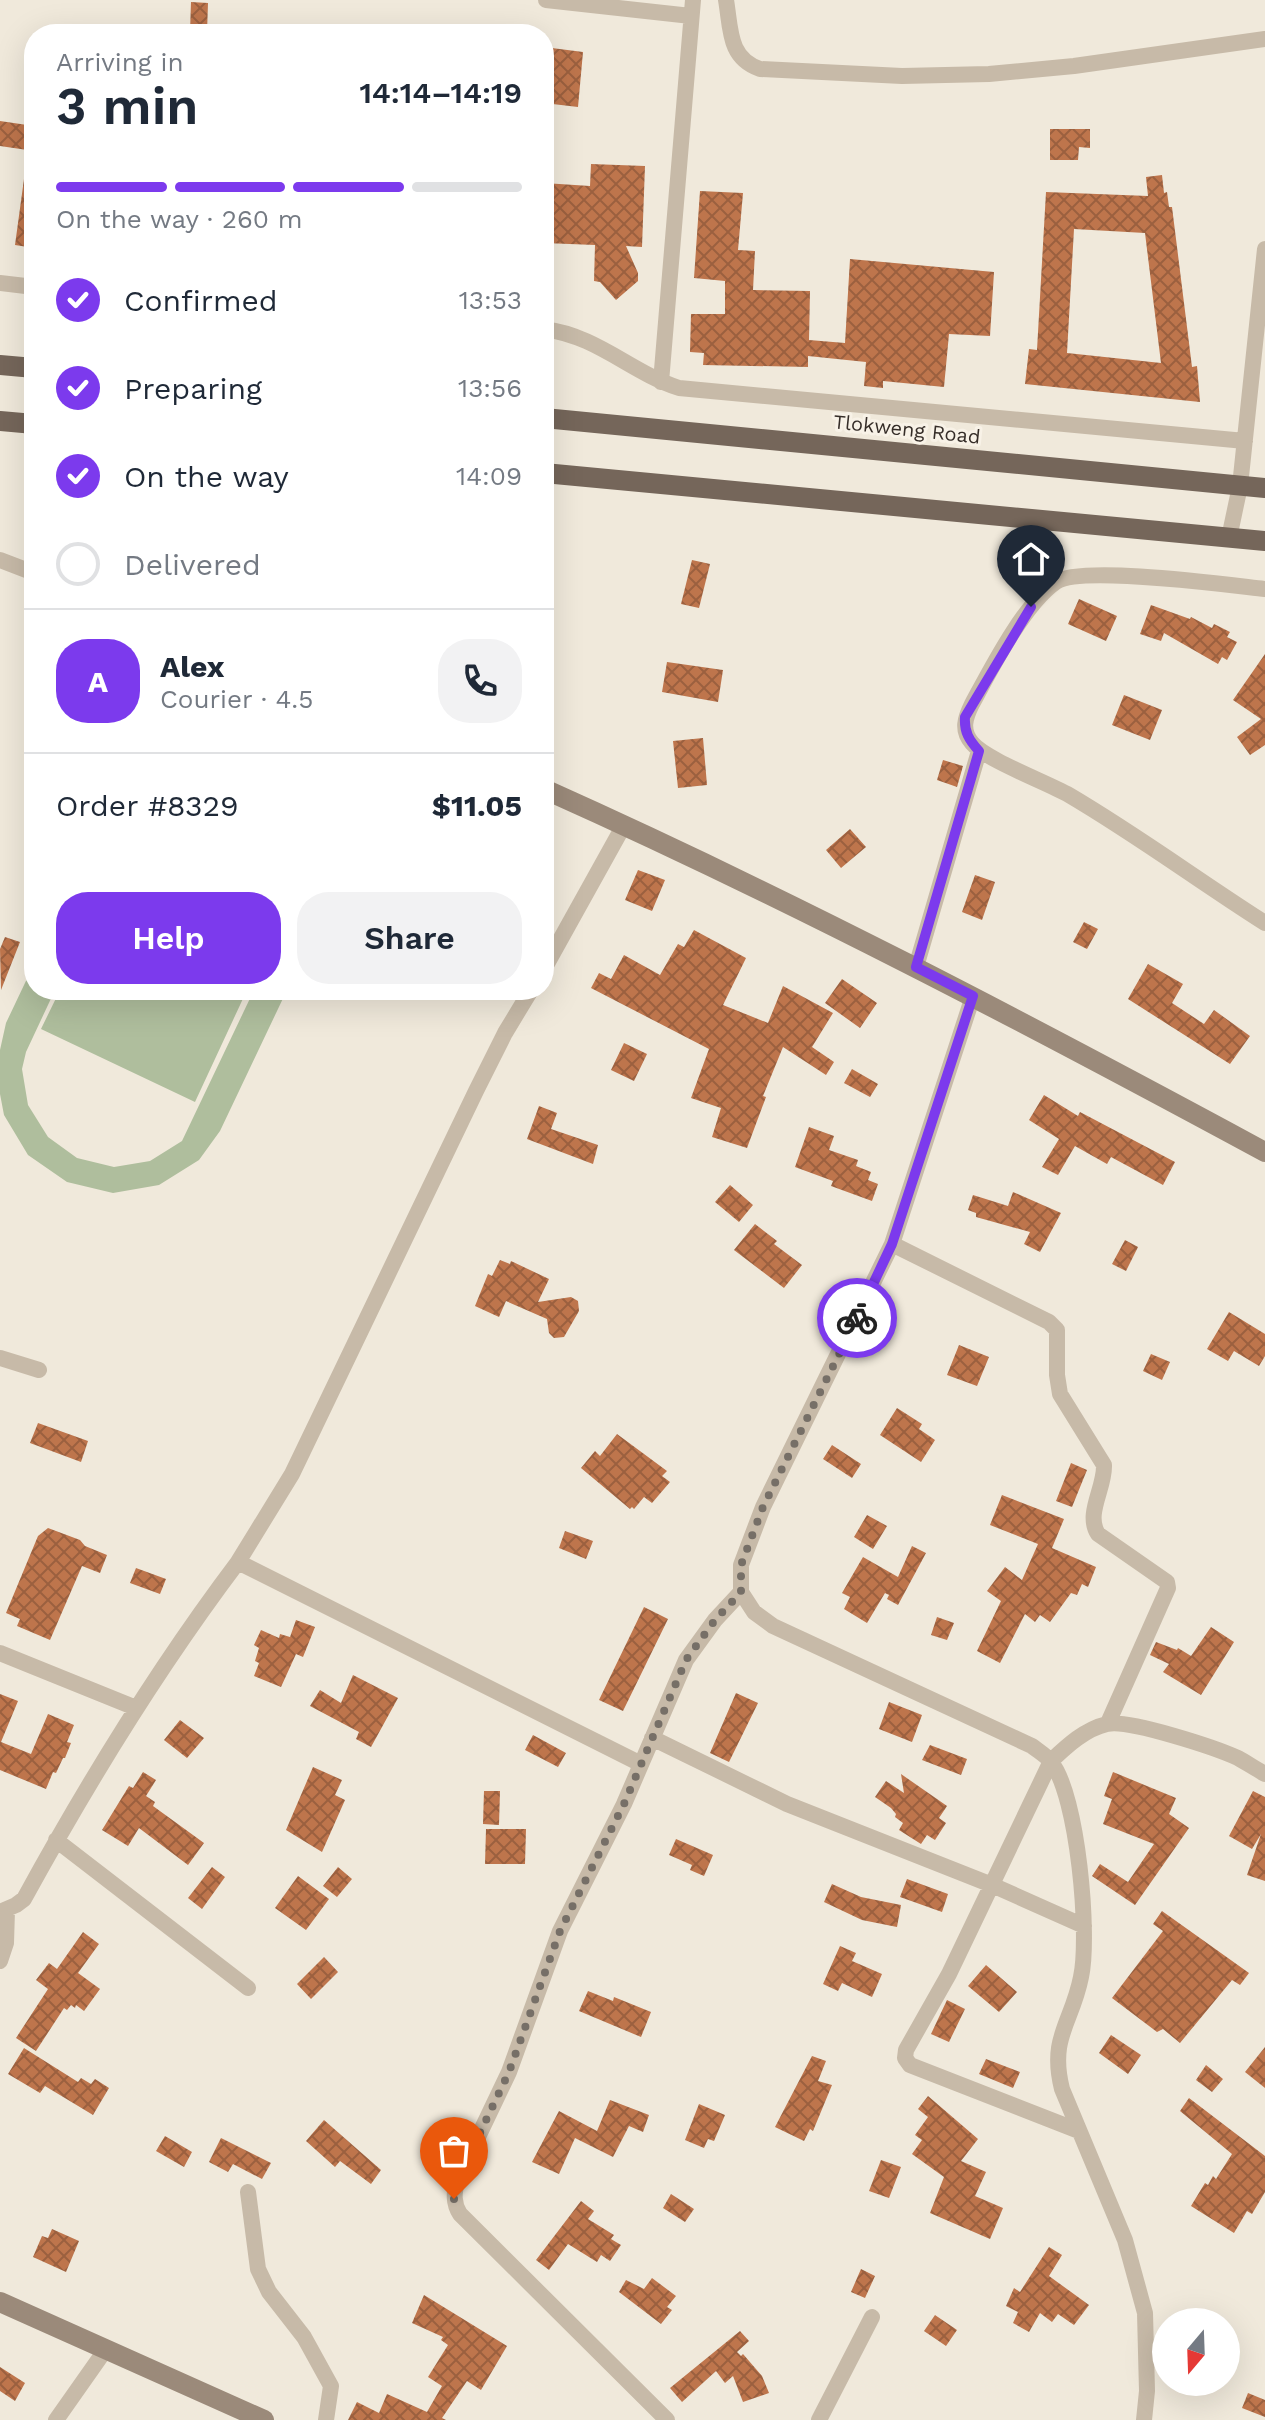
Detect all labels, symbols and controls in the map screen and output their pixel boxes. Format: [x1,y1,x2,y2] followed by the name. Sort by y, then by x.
[56,47,184,77] text: Arriving in
[359,75,522,110] text: 14:14–14:19
[56,76,199,137] text: 3 min
[56,204,303,234] text: On the way · 260 m
[56,278,100,322] icon: check
[124,283,278,318] text: Confirmed
[459,285,522,315] text: 13:53
[56,366,100,410] icon: check
[124,371,262,406] text: Preparing
[458,373,522,403] text: 13:56
[832,409,982,449] street label: Tlokweng Road
[56,454,100,498] icon: check
[124,459,289,494] text: On the way
[456,461,522,491] text: 14:09
[997,525,1065,607] pin
[1009,537,1053,581] icon: home
[124,547,261,582] text: Delivered
[438,639,522,723] button: phone
[160,649,224,684] text: Alex
[88,664,108,699] text: A
[160,684,313,714] text: Courier · 4.5
[56,788,239,823] text: Order #8329
[432,788,522,823] text: $11.05
[56,892,281,984] button: Help
[297,892,522,984] button: Share
[817,1278,897,1358] courier
[835,1296,879,1340] icon: bike
[420,2117,488,2199] pin
[432,2129,476,2173] icon: bag
[1152,2308,1240,2396] north arrow
[1152,2308,1240,2396] map controls

